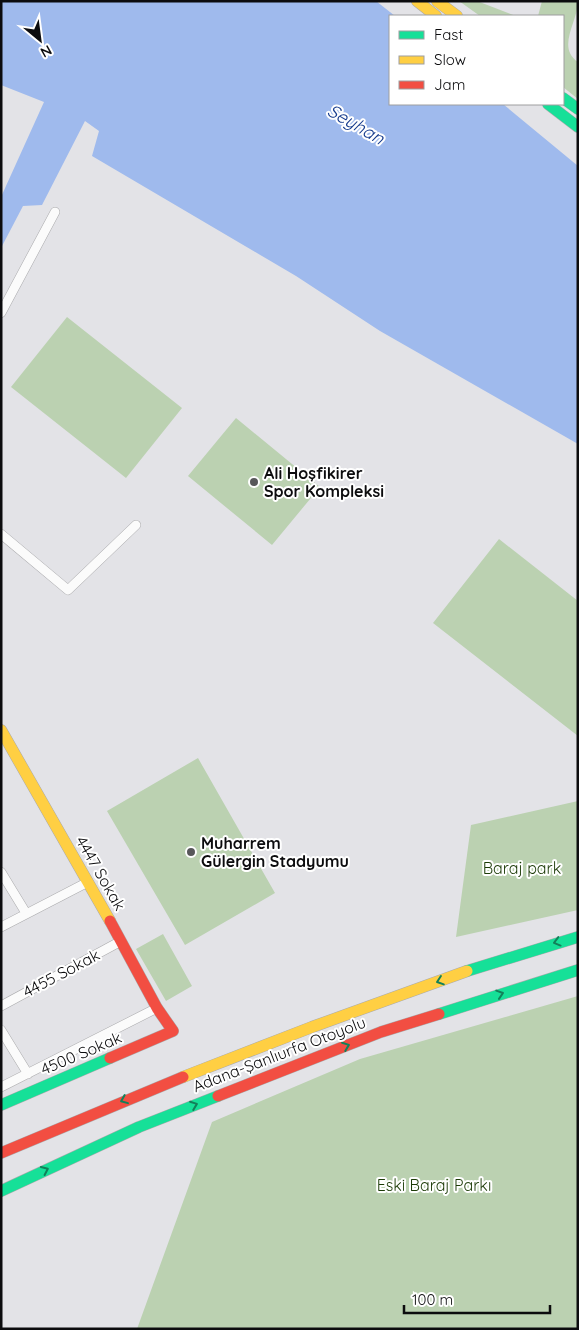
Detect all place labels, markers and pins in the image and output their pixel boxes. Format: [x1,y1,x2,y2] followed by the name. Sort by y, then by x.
[264,463,384,501] place label: Ali Hoşfikirer Spor Kompleksi
[248,476,260,488] marker: Ali Hoşfikirer Spor Kompleksi
[201,833,349,871] place label: Muharrem Gülergin Stadyumu
[185,846,197,858] marker: Muharrem Gülergin Stadyumu

